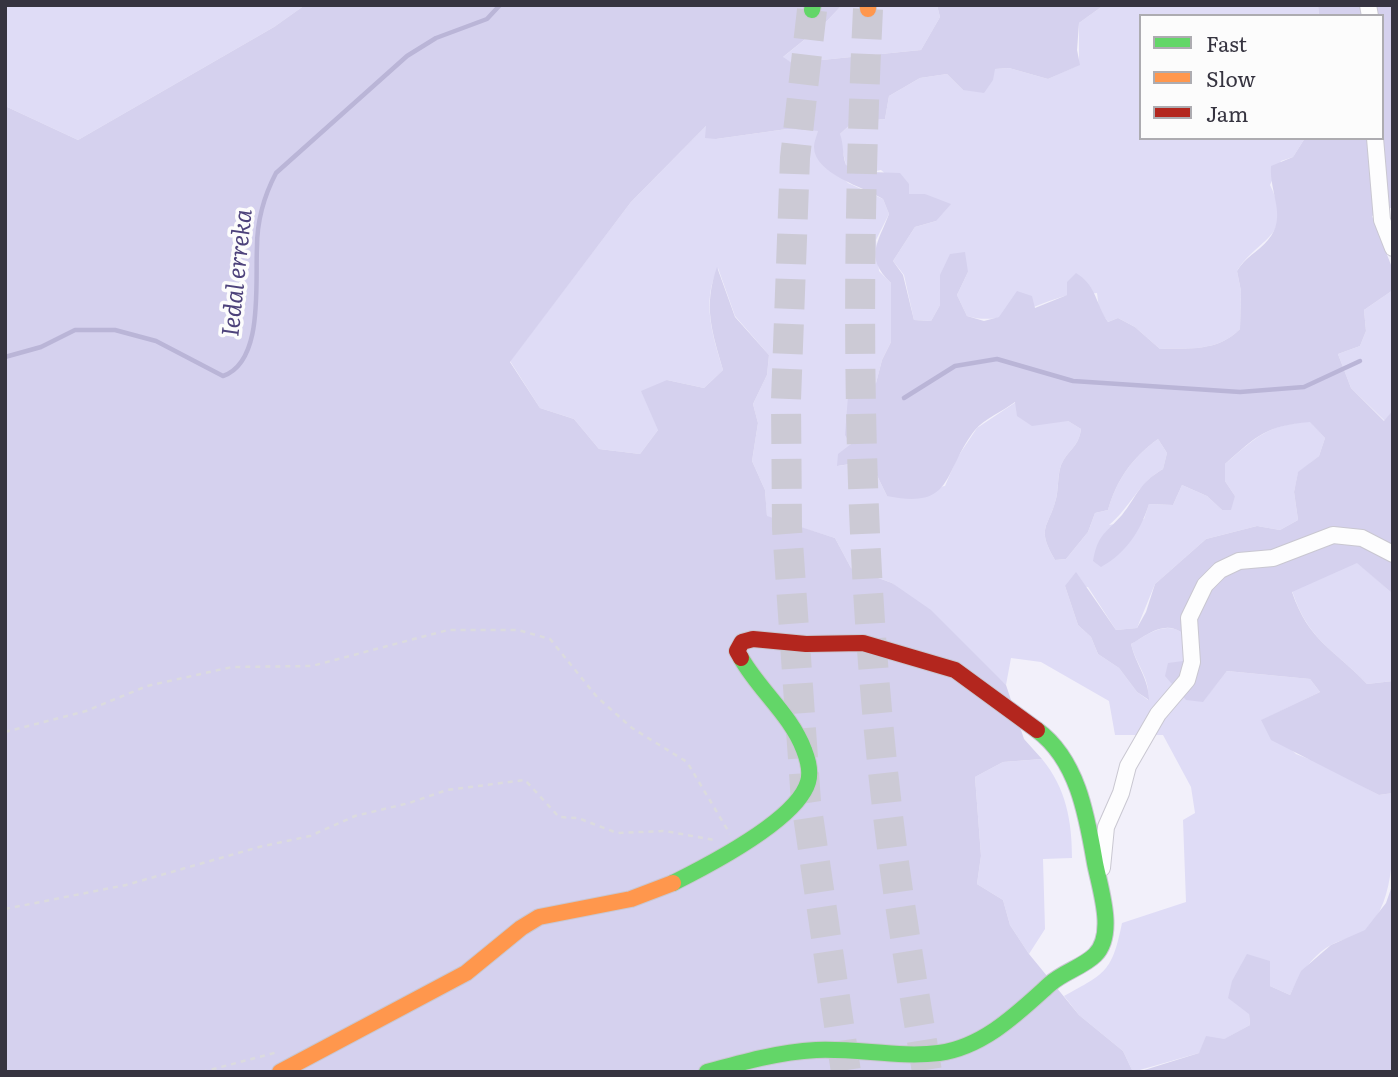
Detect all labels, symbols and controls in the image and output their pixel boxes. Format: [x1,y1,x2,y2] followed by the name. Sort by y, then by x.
[1139,14,1384,140] legend
[1206,27,1247,58] text: Fast
[1206,62,1256,93] text: Slow
[1206,97,1248,128] text: Jam
[217,208,259,338] water label: Iedal erreka

